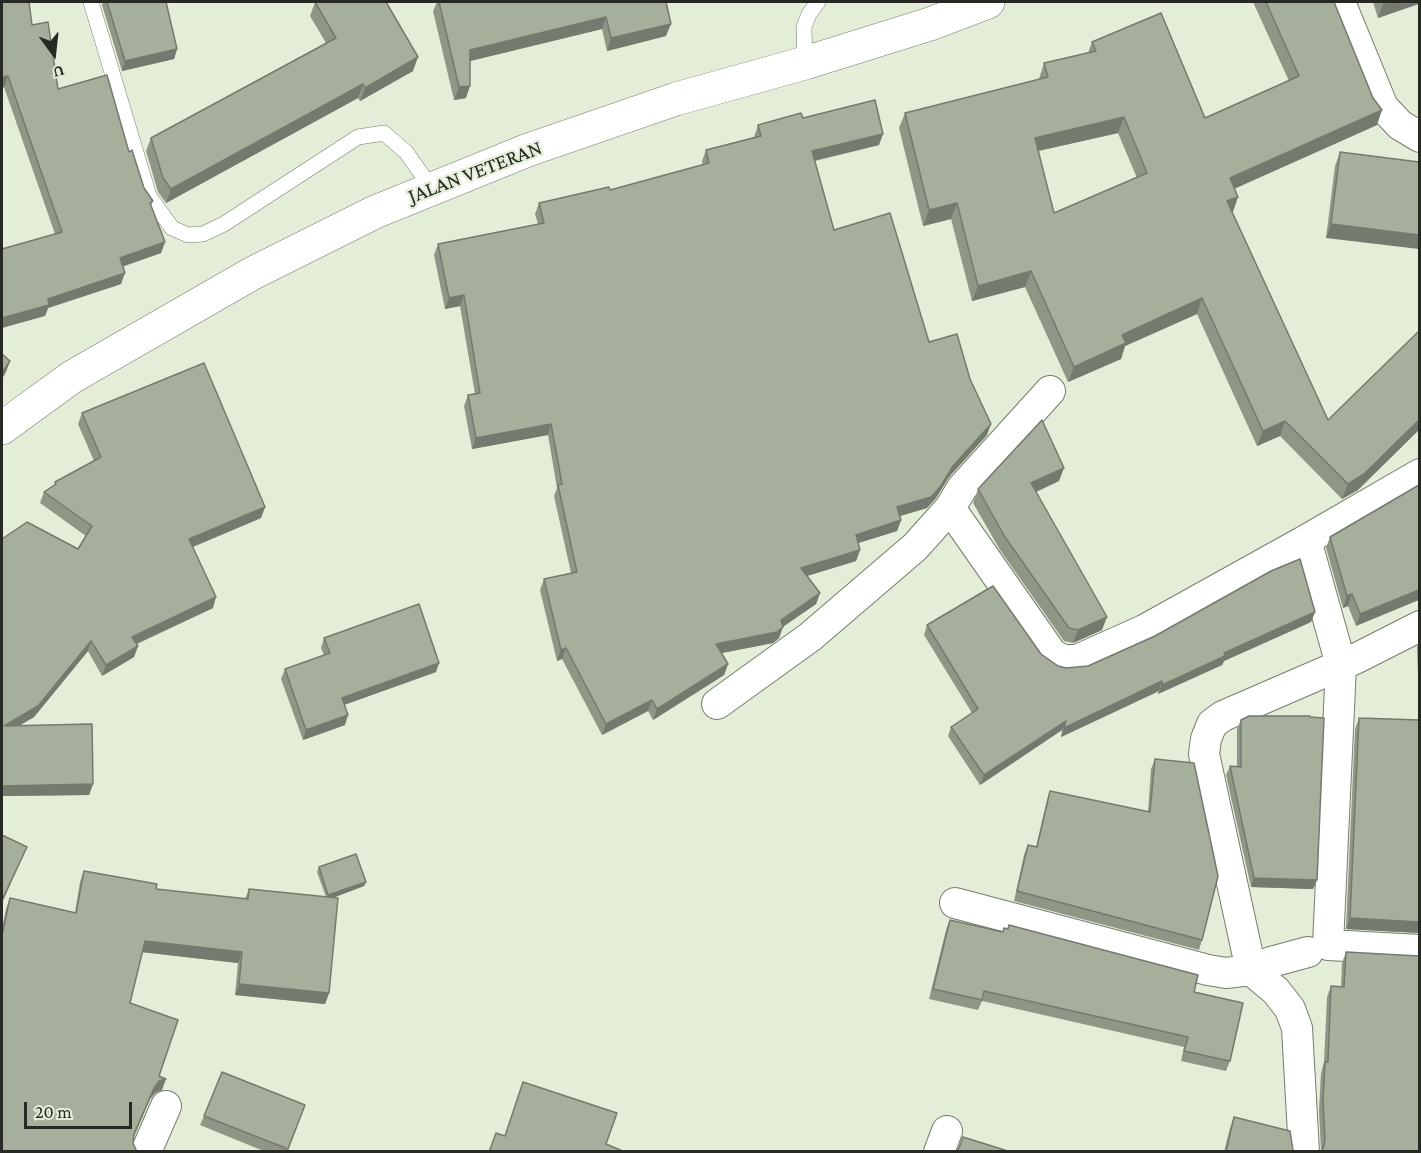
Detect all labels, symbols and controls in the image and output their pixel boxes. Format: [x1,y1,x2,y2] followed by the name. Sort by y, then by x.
[24,24,84,84] north arrow
[51,62,66,81] text: U
[404,135,546,209] street label: JALAN VETERAN
[27,1090,135,1128] scale bar
[35,1102,72,1122] text: 20 m

